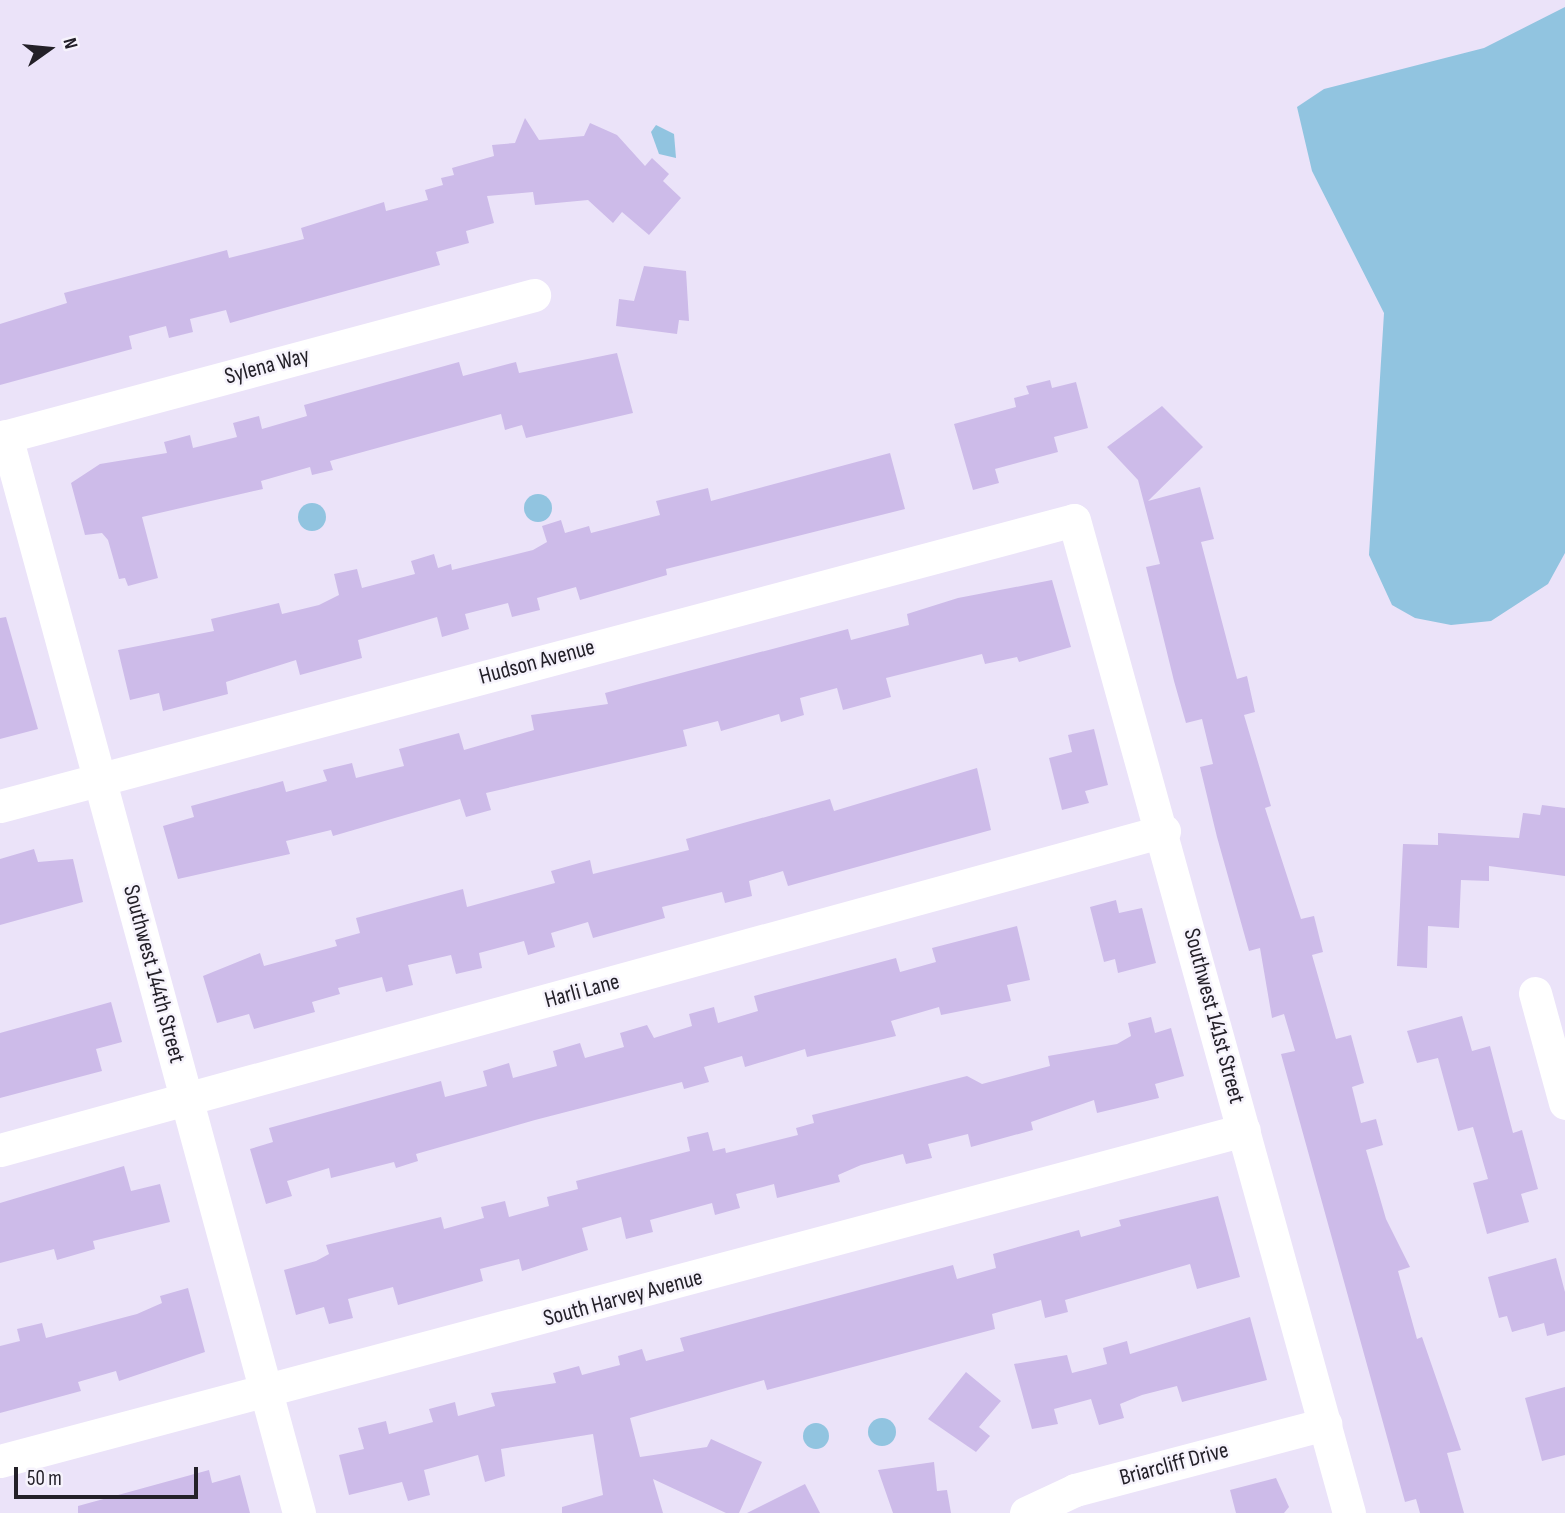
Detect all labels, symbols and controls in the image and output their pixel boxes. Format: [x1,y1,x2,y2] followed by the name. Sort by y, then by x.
[14,14,84,84] north arrow
[57,36,82,51] text: N
[222,341,312,391] street label: Sylena Way
[476,633,598,691] street label: Hudson Avenue
[117,882,191,1066] street label: Southwest 144th Street
[1177,925,1251,1107] street label: Southwest 141st Street
[542,968,622,1014] street label: Harli Lane
[541,1264,705,1332] street label: South Harvey Avenue
[1117,1436,1231,1492] street label: Briarcliff Drive
[18,1454,201,1498] scale bar
[27,1466,62,1491] text: 50 m

